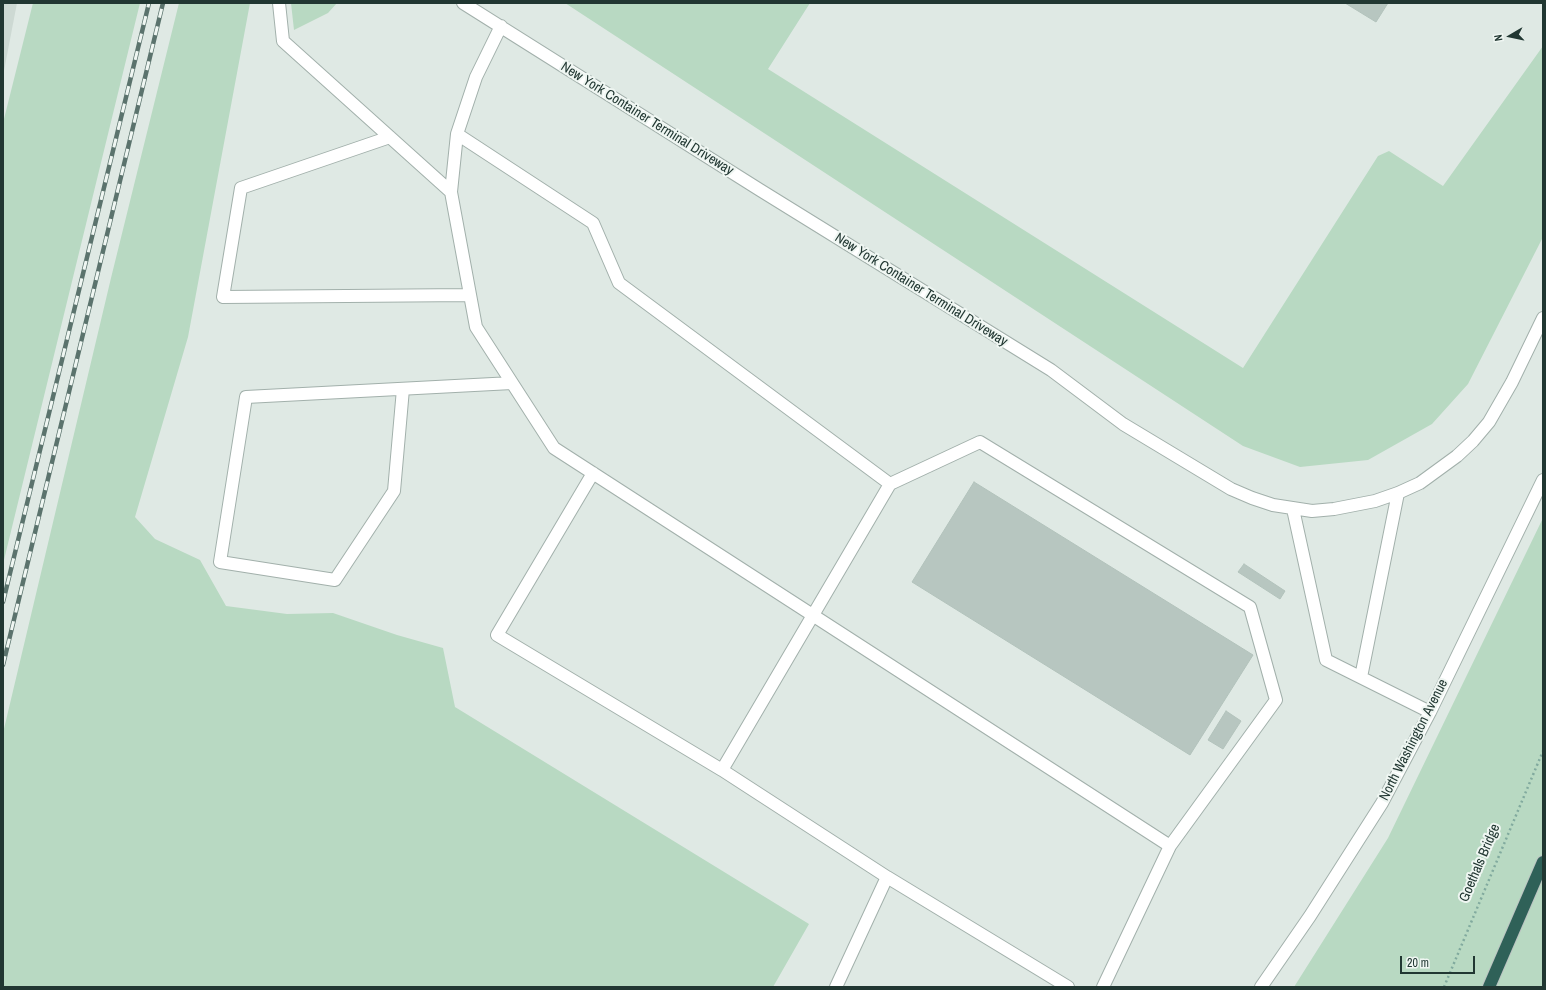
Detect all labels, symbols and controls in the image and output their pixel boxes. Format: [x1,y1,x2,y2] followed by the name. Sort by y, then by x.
[1490,16,1530,56] north arrow
[1491,34,1506,42] text: N
[557,59,737,179] street label: New York Container Terminal Driveway
[831,230,1011,350] street label: New York Container Terminal Driveway
[1376,676,1452,804] street label: North Washington Avenue
[1456,822,1504,904] street label: Goethals Bridge
[1402,948,1477,974] scale bar
[1407,955,1429,971] text: 20 m

